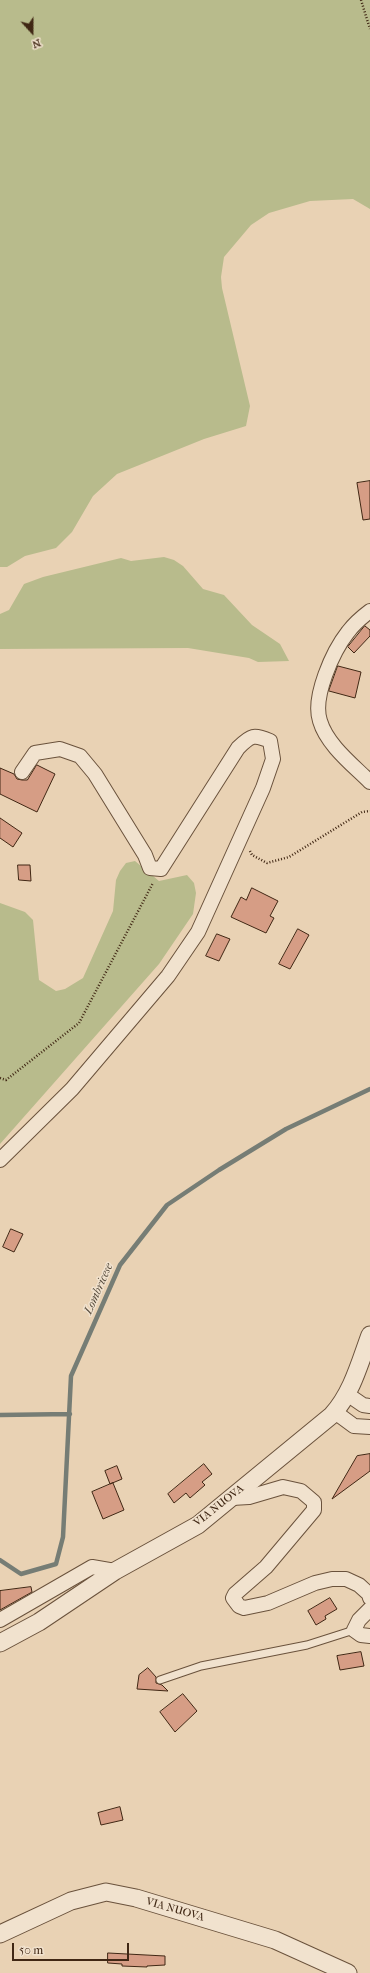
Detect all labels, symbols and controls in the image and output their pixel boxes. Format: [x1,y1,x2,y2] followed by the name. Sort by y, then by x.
[12,12,52,52] north arrow
[30,36,43,51] text: N
[81,1261,117,1317] water label: Lombricese
[191,1482,247,1530] street label: VIA NUOVA
[144,1895,206,1925] street label: VIA NUOVA
[14,1935,131,1961] scale bar
[19,1943,43,1957] text: 50 m

